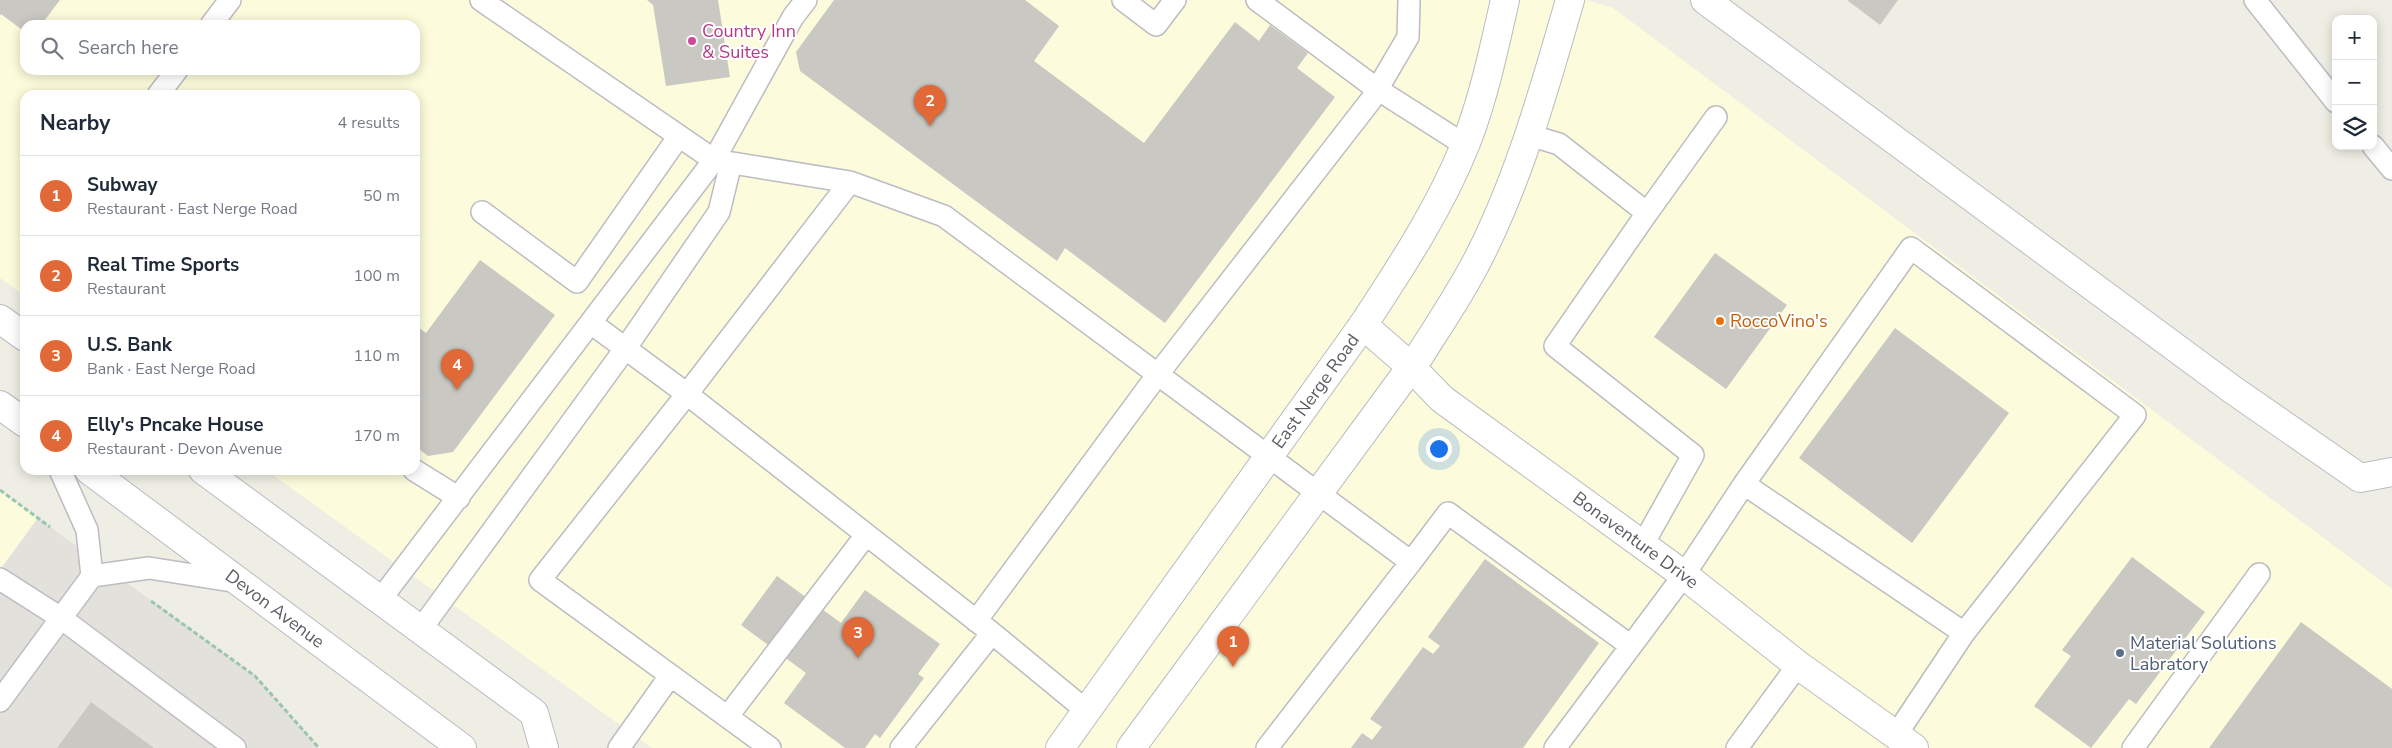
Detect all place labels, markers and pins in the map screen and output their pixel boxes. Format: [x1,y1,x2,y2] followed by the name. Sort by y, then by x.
[702,19,796,64] place label: Country Inn & Suites
[686,35,698,47] marker: Country Inn & Suites
[914,85,946,126] pin: 2
[1730,309,1828,333] place label: RoccoVino's
[1714,315,1726,327] marker: RoccoVino's
[441,349,473,390] pin: 4
[842,617,874,658] pin: 3
[1217,626,1249,667] pin: 1
[2130,631,2277,676] place label: Material Solutions Labratory
[2114,647,2126,659] marker: Material Solutions Labratory

